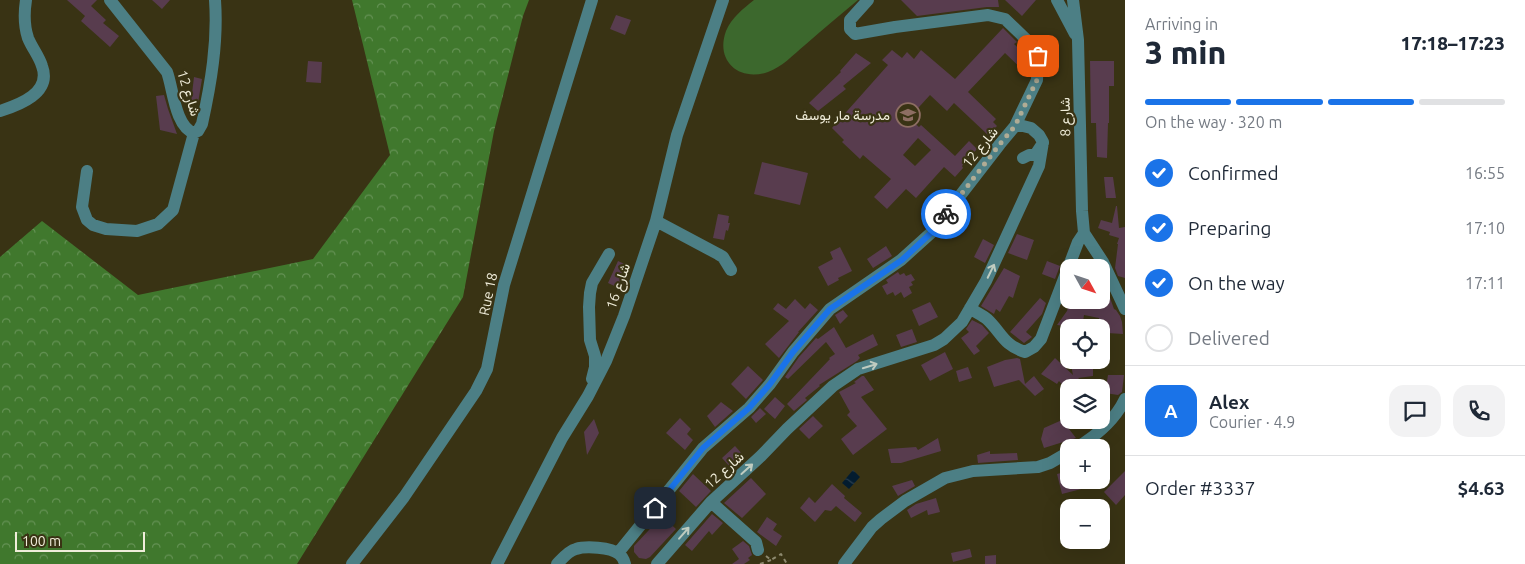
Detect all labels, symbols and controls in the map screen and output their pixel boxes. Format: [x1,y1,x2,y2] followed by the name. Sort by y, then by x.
[1145,15,1218,33] text: Arriving in
[1400,32,1505,54] text: 17:18–17:23
[1145,34,1226,70] text: 3 min
[1017,35,1059,77] pin
[1024,42,1052,70] icon: bag
[171,68,204,119] street label: شارع 12
[1057,97,1076,137] street label: شارع 8
[895,102,921,128] school or university icon: مدرسة مار يوسف
[795,107,890,124] place label: مدرسة مار يوسف
[1145,113,1282,131] text: On the way · 320 m
[959,124,1003,172] street label: شارع 12
[1145,159,1173,187] icon: check
[1188,162,1279,184] text: Confirmed
[1465,164,1505,182] text: 16:55
[921,189,971,239] courier
[932,200,960,228] icon: bike
[1145,214,1173,242] icon: check
[1188,217,1272,239] text: Preparing
[1465,219,1505,237] text: 17:10
[1060,259,1110,309] north arrow
[1060,259,1110,549] map controls
[603,261,636,312] street label: شارع 16
[987,264,996,279] one-way arrow
[1145,269,1173,297] icon: check
[476,271,500,317] street label: Rue 18
[1188,272,1285,294] text: On the way
[1465,274,1505,292] text: 17:11
[1060,319,1110,369] button: locate
[1188,327,1270,349] text: Delivered
[862,360,878,370] one-way arrow
[1060,379,1110,429] button: layers
[1389,385,1441,437] button: chat
[1453,385,1505,437] button: phone
[1209,391,1249,413] text: Alex
[1164,400,1178,422] text: A
[1209,413,1295,431] text: Courier · 4.9
[1060,439,1110,489] button: +
[701,448,749,494] street label: شارع 12
[740,463,753,475] one-way arrow
[1145,477,1255,499] text: Order #3337
[1457,477,1505,499] text: $4.63
[634,487,676,529] pin
[641,494,669,522] icon: home
[1060,499,1110,549] button: −
[678,527,689,540] one-way arrow
[15,529,145,552] scale bar
[22,533,61,549] text: 100 m

